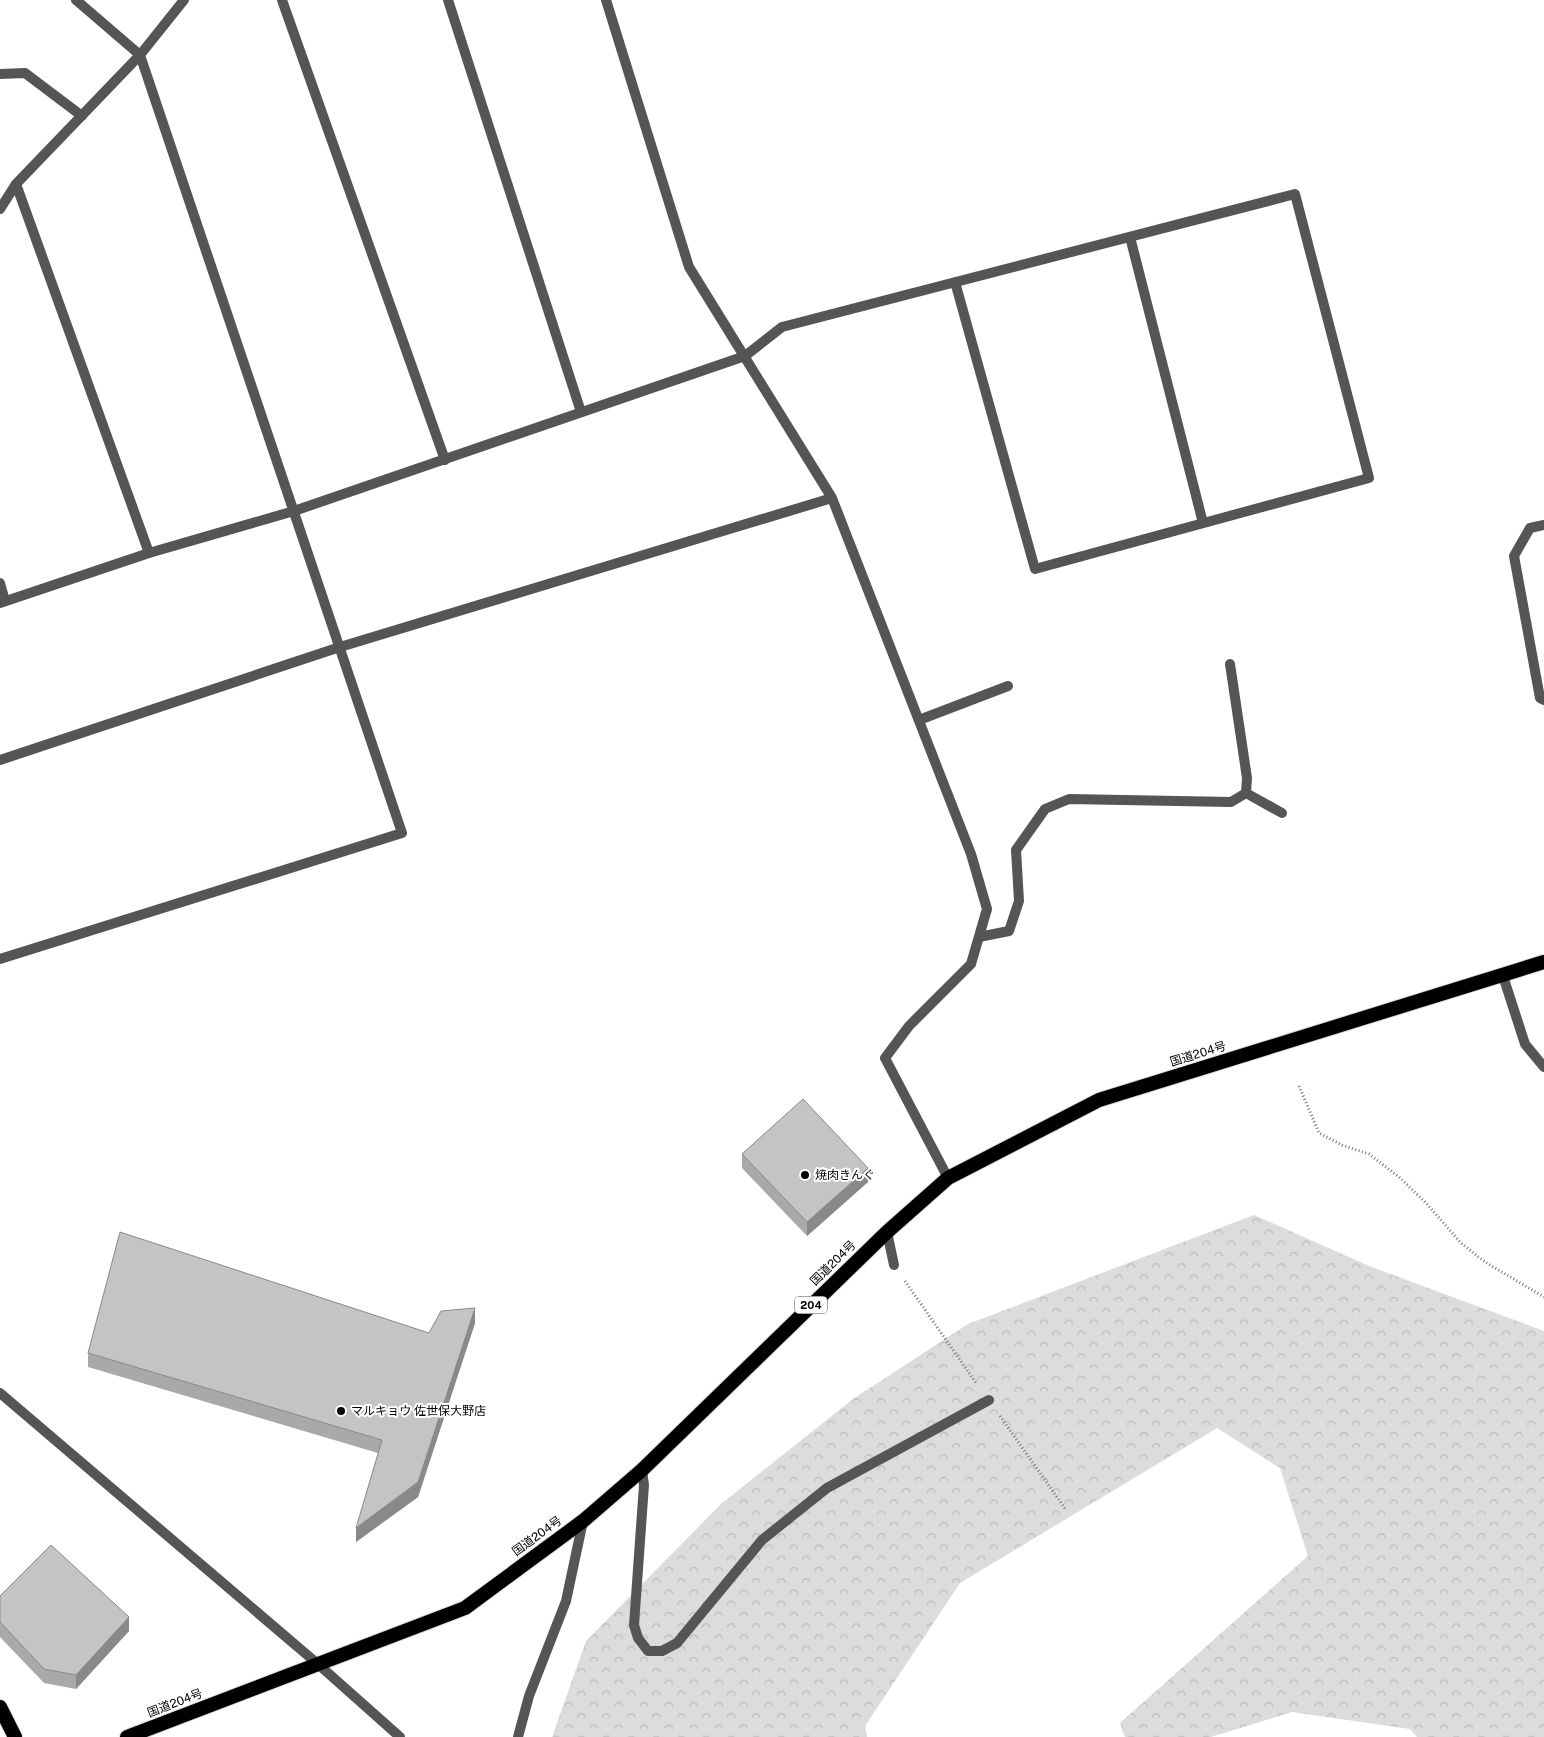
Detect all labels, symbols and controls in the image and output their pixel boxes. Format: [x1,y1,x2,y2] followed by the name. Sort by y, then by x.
[1168,1039,1228,1069] street label: 国道204号
[815,1168,875,1182] place label: 焼肉きんぐ
[799,1169,811,1181] marker: 焼肉きんぐ
[807,1238,859,1288] street label: 国道204号
[795,1296,827,1314] road number: 204
[351,1404,486,1418] place label: マルキョウ 佐世保大野店
[335,1405,347,1417] marker: マルキョウ 佐世保大野店
[509,1513,565,1559] street label: 国道204号
[145,1686,205,1720] street label: 国道204号

